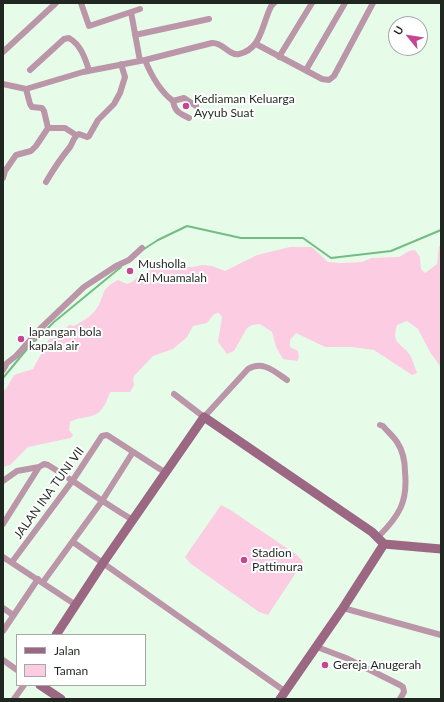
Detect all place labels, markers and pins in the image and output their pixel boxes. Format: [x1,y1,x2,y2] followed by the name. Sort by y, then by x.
[194,92,295,120] place label: Kediaman Keluarga Ayyub Suat
[181,101,191,111] marker: Kediaman Keluarga Ayyub Suat
[138,257,207,285] place label: Musholla Al Muamalah
[125,266,135,276] marker: Musholla Al Muamalah
[29,325,101,353] place label: lapangan bola kapala air
[16,334,26,344] marker: lapangan bola kapala air
[252,546,303,574] place label: Stadion Pattimura
[239,555,249,565] marker: Stadion Pattimura
[333,658,421,672] place label: Gereja Anugerah
[320,660,330,670] marker: Gereja Anugerah

